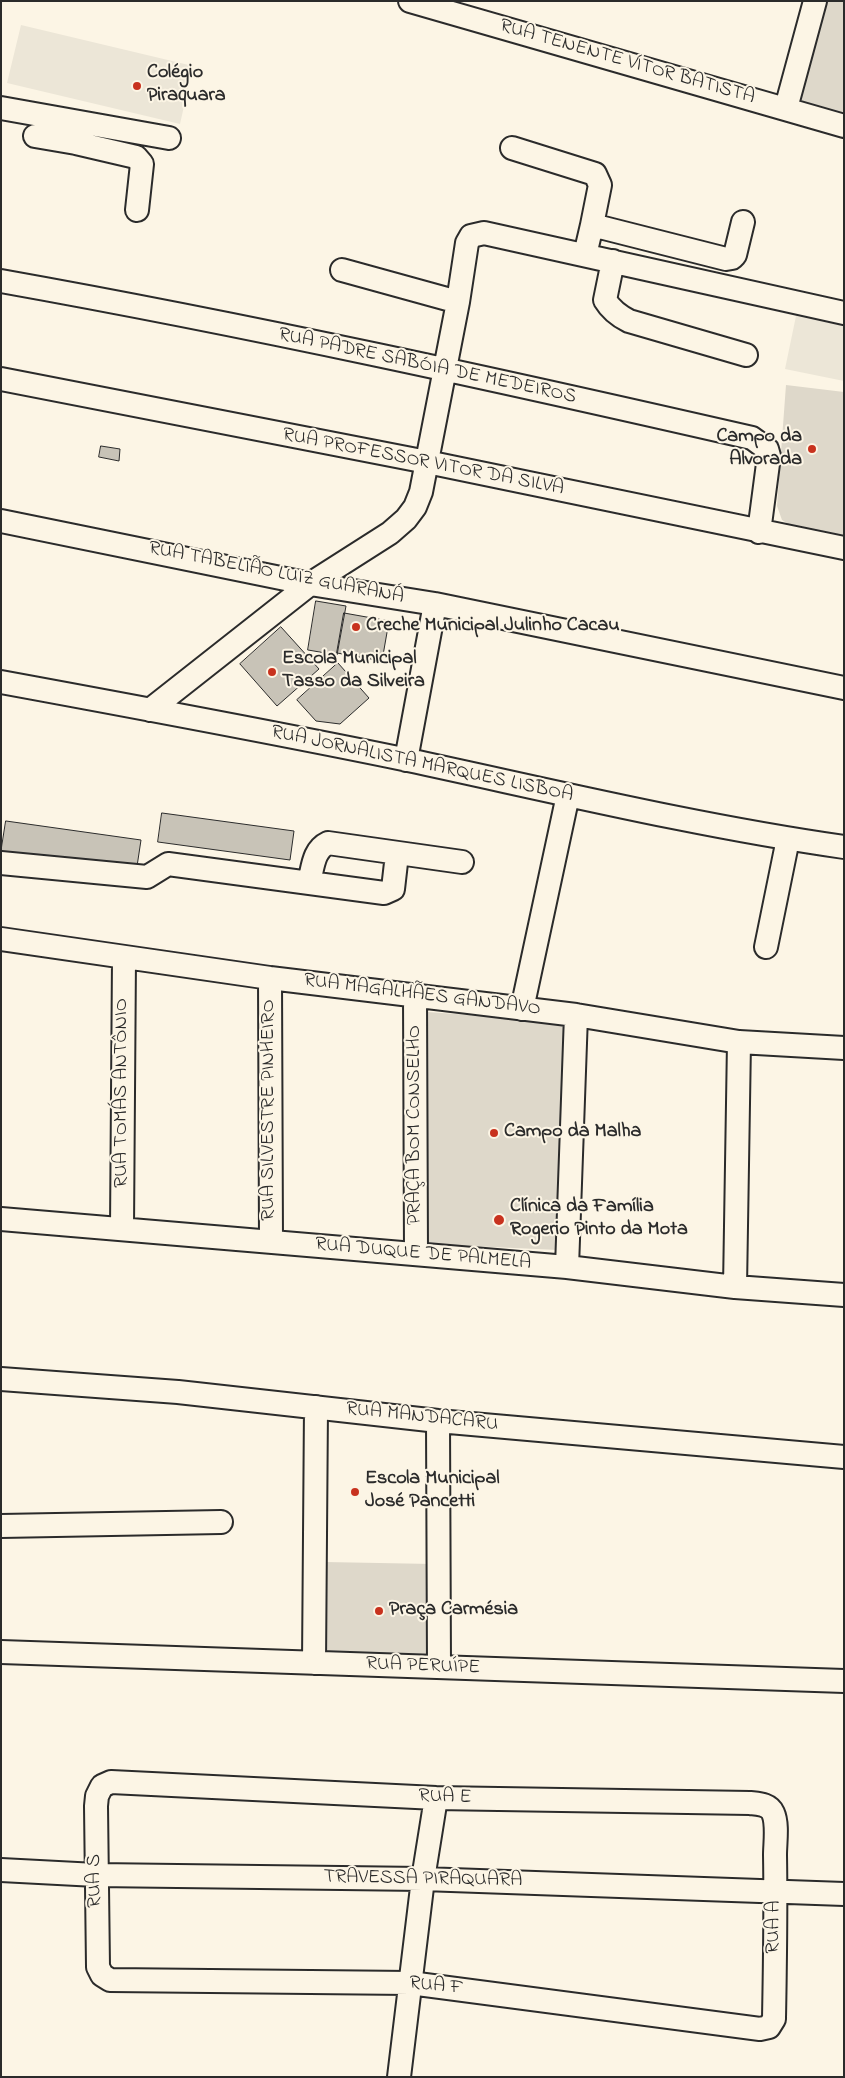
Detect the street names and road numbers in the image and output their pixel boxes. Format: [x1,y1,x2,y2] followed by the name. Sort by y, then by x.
[497,15,757,111] street label: RUA TENENTE VÍTOR BATISTA
[276,324,578,410] street label: RUA PADRE SABÓIA DE MEDEIROS
[280,424,566,502] street label: RUA PROFESSOR VITOR DA SILVA
[146,537,406,611] street label: RUA TABELIÃO LUIZ GUARANÁ
[269,721,575,809] street label: RUA JORNALISTA MARQUES LISBOA
[302,970,542,1022] street label: RUA MAGALHÃES GANDAVO
[111,998,135,1188] street label: RUA TOMÁS ANTÔNIO
[258,999,282,1221] street label: RUA SILVESTRE PINHEIRO
[404,1025,428,1225] street label: PRAÇA BOM CONSELHO
[314,1234,532,1276] street label: RUA DUQUE DE PALMELA
[345,1398,499,1438] street label: RUA MANDACARU
[365,1653,481,1681] street label: RUA PERUÍPE
[418,1785,472,1811] street label: RUA E
[84,1854,108,1908] street label: RUA S
[323,1866,523,1894] street label: TRAVESSA PIRAQUARA
[763,1900,787,1954] street label: RUA A
[408,1972,464,2002] street label: RUA F

